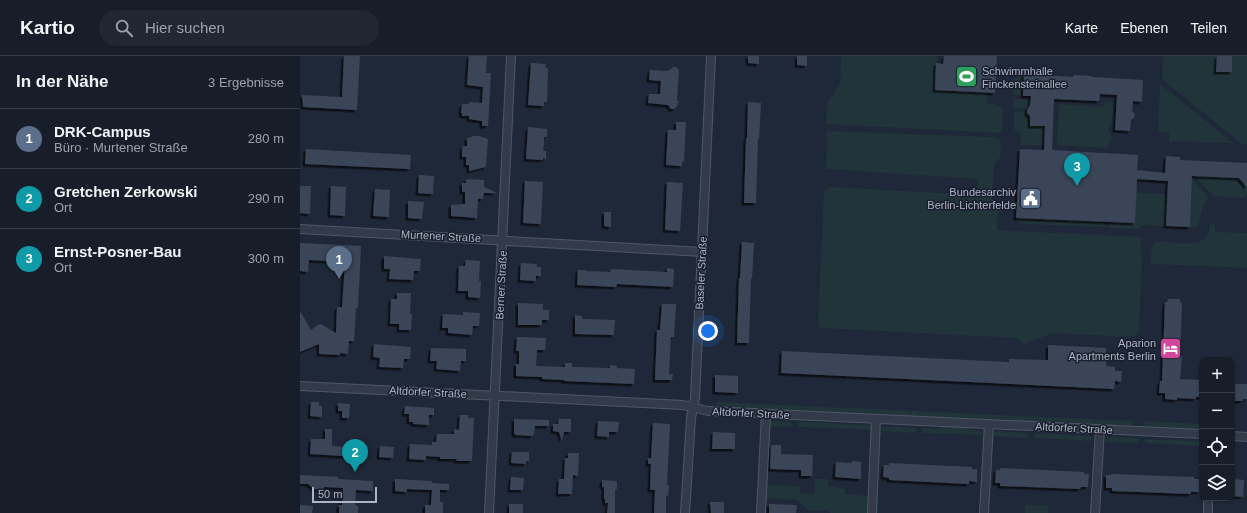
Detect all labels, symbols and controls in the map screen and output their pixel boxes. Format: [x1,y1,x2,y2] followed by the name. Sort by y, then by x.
[99,10,379,46] search box
[20,17,75,38] text: Kartio
[113,17,135,39] icon: search
[145,19,225,36] text: Hier suchen
[1065,20,1098,36] text: Karte
[1120,20,1168,36] text: Ebenen
[1190,20,1227,36] text: Teilen
[953,64,979,90] sports icon: Schwimmhalle Finckensteinallee
[982,65,1067,90] place label: Schwimmhalle Finckensteinallee
[16,72,109,91] text: In der Nähe
[208,75,284,90] text: 3 Ergebnisse
[54,123,151,140] text: DRK-Campus
[25,131,33,146] text: 1
[248,131,284,146] text: 280 m
[54,140,188,155] text: Büro · Murtener Straße
[1064,153,1090,186] pin: 3
[54,183,197,200] text: Gretchen Zerkowski
[1018,185,1044,211] public building icon: Bundesarchiv Berlin-Lichterfelde
[927,186,1016,211] place label: Bundesarchiv Berlin-Lichterfelde
[25,191,33,206] text: 2
[248,191,284,206] text: 290 m
[54,200,72,215] text: Ort
[401,228,481,244] street label: Murtener Straße
[693,236,709,310] street label: Baseler Straße
[54,243,182,260] text: Ernst-Posner-Bau
[326,246,352,279] pin: 1
[493,250,509,320] street label: Berner Straße
[25,251,33,266] text: 3
[248,251,284,266] text: 300 m
[54,260,72,275] text: Ort
[698,321,718,341] your location
[1158,336,1184,362] hotel icon: Aparion Apartments Berlin
[1069,337,1156,362] place label: Aparion Apartments Berlin
[1199,357,1235,501] map controls
[1199,357,1235,393] button: +
[389,384,467,400] street label: Altdorfer Straße
[1199,393,1235,429] button: −
[712,405,790,421] street label: Altdorfer Straße
[1035,420,1113,436] street label: Altdorfer Straße
[1199,429,1235,465] button: locate
[342,439,368,472] pin: 2
[1199,465,1235,501] button: layers
[312,485,377,504] scale bar
[318,488,342,500] text: 50 m

